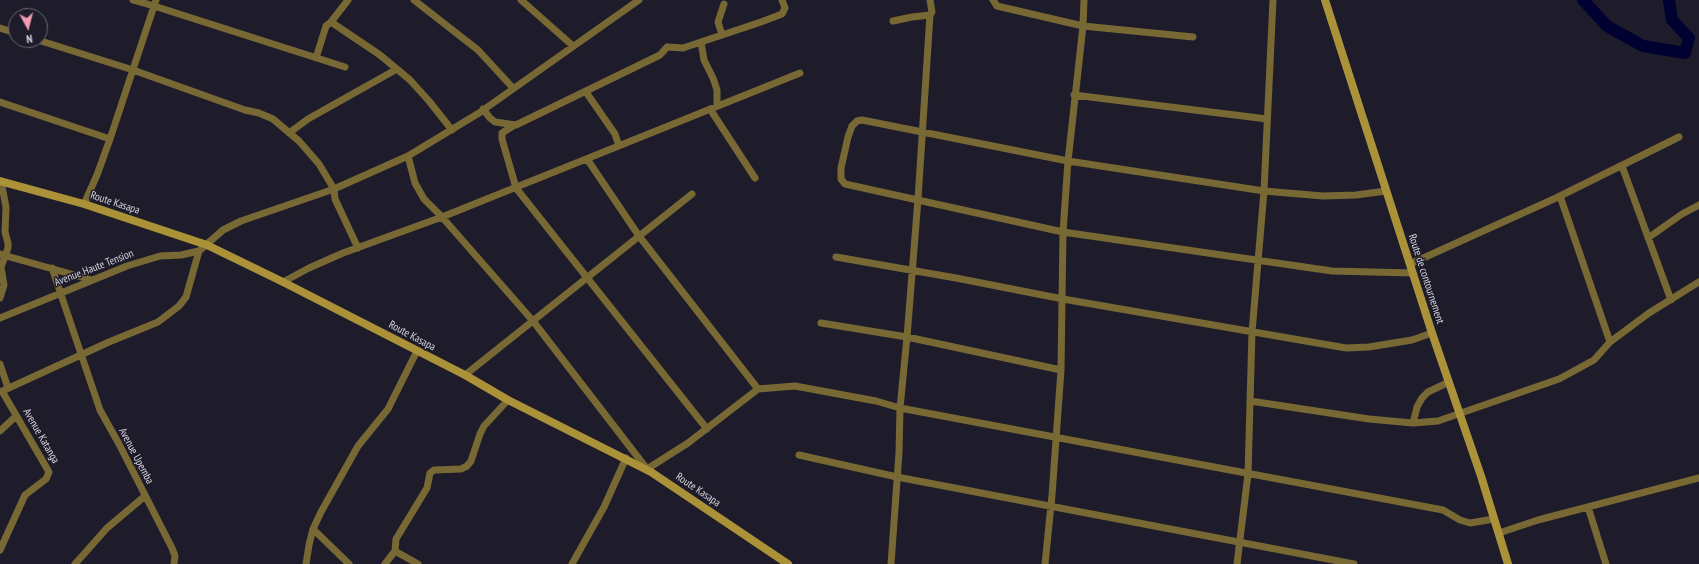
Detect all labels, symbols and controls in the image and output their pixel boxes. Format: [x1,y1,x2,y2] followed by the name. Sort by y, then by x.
[8,8,48,48] north arrow
[26,32,33,46] text: N
[89,189,141,217] street label: Route Kasapa
[1405,232,1447,326] street label: Route de contournement
[52,247,136,289] street label: Avenue Haute Tension
[386,318,438,354] street label: Route Kasapa
[20,406,62,466] street label: Avenue Katanga
[116,426,156,486] street label: Avenue Upemba
[673,470,723,510] street label: Route Kasapa

